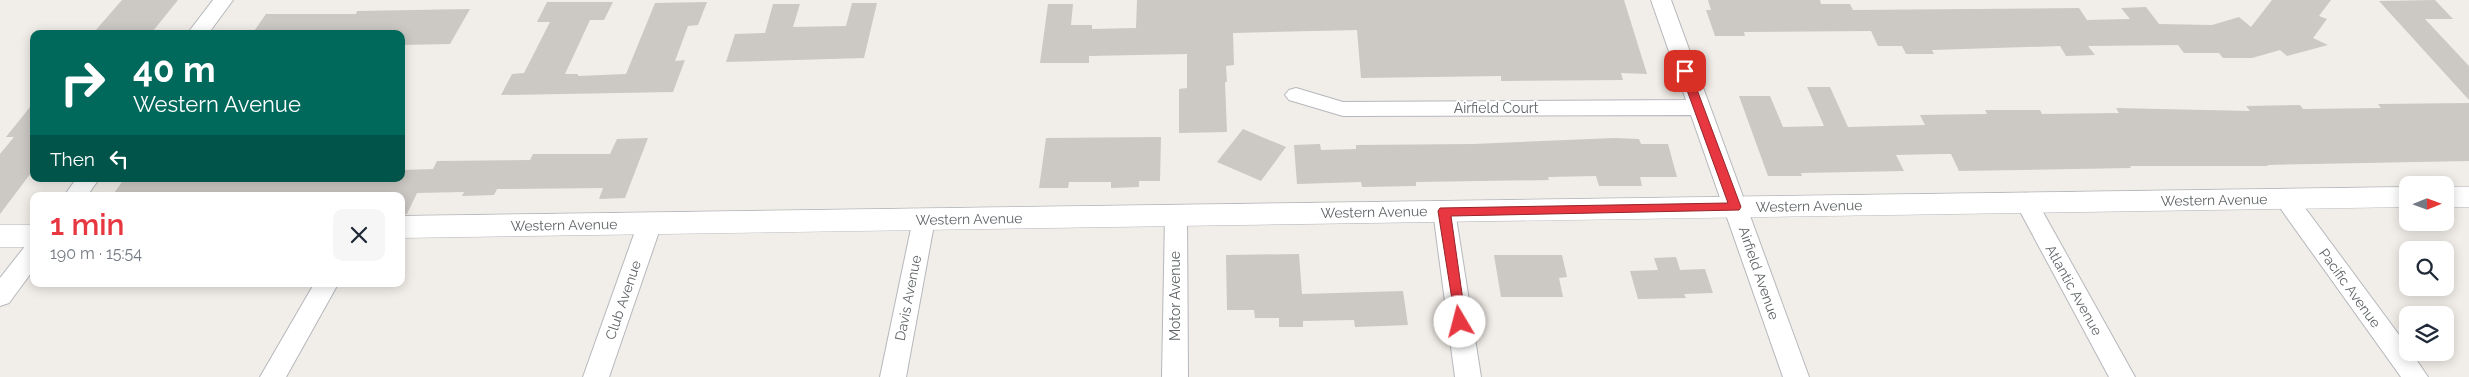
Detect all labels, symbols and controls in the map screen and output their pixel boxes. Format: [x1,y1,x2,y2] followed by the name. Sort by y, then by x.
[133,49,215,90] text: 40 m
[50,50,115,115] icon: right
[1664,50,1706,92] pin
[1671,57,1699,85] icon: arrive
[133,91,301,117] text: Western Avenue
[1454,100,1539,116] street label: Airfield Court
[105,145,133,173] icon: left
[50,148,95,170] text: Then
[2399,176,2454,231] north arrow
[2399,176,2454,361] map controls
[2160,191,2268,209] street label: Western Avenue
[1755,197,1863,215] street label: Western Avenue
[1320,203,1428,221] street label: Western Avenue
[50,207,125,242] text: 1 min
[333,209,385,261] button: close
[915,210,1023,228] street label: Western Avenue
[510,216,618,234] street label: Western Avenue
[1736,224,1782,322] street label: Airfield Avenue
[2399,241,2454,296] button: search
[2042,242,2106,338] street label: Atlantic Avenue
[50,244,142,263] text: 190 m · 15:54
[2316,245,2384,331] street label: Pacific Avenue
[1167,251,1183,341] street label: Motor Avenue
[892,254,924,342] street label: Davis Avenue
[602,258,644,342] street label: Club Avenue
[1433,295,1485,347] position arrow
[2399,306,2454,361] button: layers

